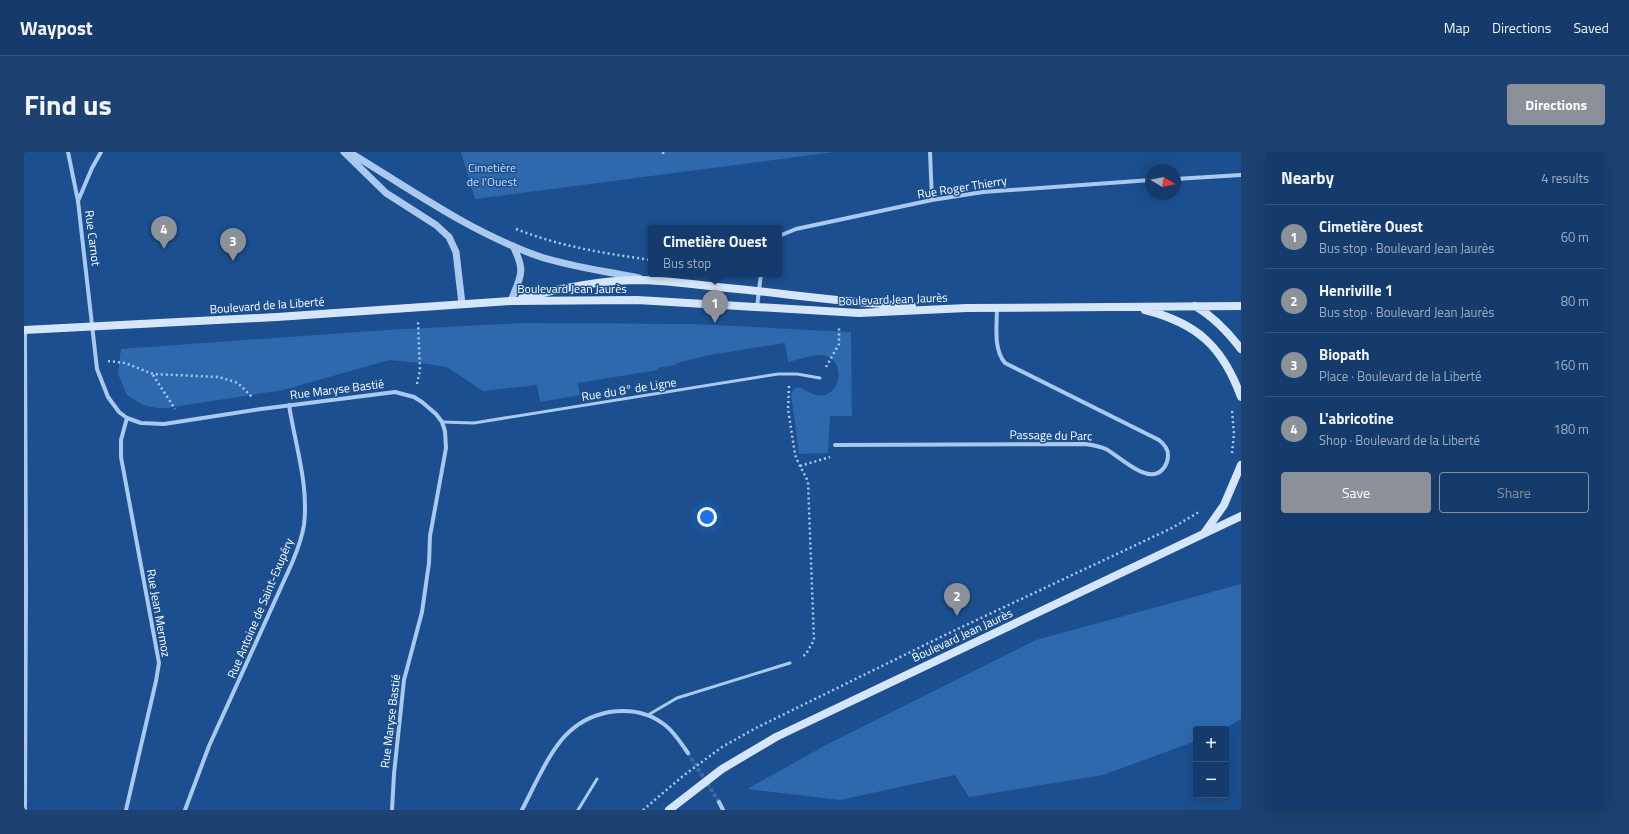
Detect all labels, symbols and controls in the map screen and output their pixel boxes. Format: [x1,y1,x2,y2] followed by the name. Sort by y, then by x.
[20,13,93,42] text: Waypost
[1444,17,1470,38] text: Map
[1492,17,1551,38] text: Directions
[1573,17,1609,38] text: Saved
[24,83,112,126] text: Find us
[1507,84,1605,125] button: Directions
[467,158,518,191] park label: Cimetière de l'Ouest
[1145,164,1181,200] north arrow
[1281,165,1334,191] text: Nearby
[1541,168,1589,188] text: 4 results
[916,170,1008,203] street label: Rue Roger Thierry
[80,209,106,268] street label: Rue Carnot
[1319,215,1423,238] text: Cimetière Ouest
[151,216,177,249] pin: 4
[648,225,782,277] popup
[1290,227,1298,247] text: 1
[1561,227,1589,247] text: 60 m
[220,228,246,261] pin: 3
[663,230,767,253] text: Cimetière Ouest
[1319,238,1494,258] text: Bus stop · Boulevard Jean Jaurès
[663,253,711,273] text: Bus stop
[517,279,627,298] street label: Boulevard Jean Jaurès
[1319,279,1393,302] text: Henriville 1
[838,288,949,310] street label: Boulevard Jean Jaurès
[702,290,728,323] pin: 1
[1290,291,1298,311] text: 2
[1561,291,1589,311] text: 80 m
[209,292,325,318] street label: Boulevard de la Liberté
[1319,302,1494,322] text: Bus stop · Boulevard Jean Jaurès
[1319,343,1370,366] text: Biopath
[1290,355,1298,375] text: 3
[1553,355,1589,375] text: 160 m
[1319,366,1482,386] text: Place · Boulevard de la Liberté
[580,372,678,406] street label: Rue du 8° de Ligne
[289,374,385,404] street label: Rue Maryse Bastié
[1319,407,1394,430] text: L'abricotine
[1290,419,1298,439] text: 4
[1553,419,1589,439] text: 180 m
[1009,425,1093,445] street label: Passage du Parc
[1319,430,1480,450] text: Shop · Boulevard de la Liberté
[1281,472,1431,513] button: Save
[1439,472,1589,513] button: Share
[697,507,717,527] your location
[222,535,298,681] street label: Rue Antoine de Saint-Exupéry
[142,568,176,658] street label: Rue Jean Mermoz
[944,583,970,616] pin: 2
[908,603,1016,667] street label: Boulevard Jean Jaurès
[375,673,405,769] street label: Rue Maryse Bastié
[1193,726,1229,798] map controls
[1193,726,1229,762] button: +
[1193,762,1229,798] button: −

